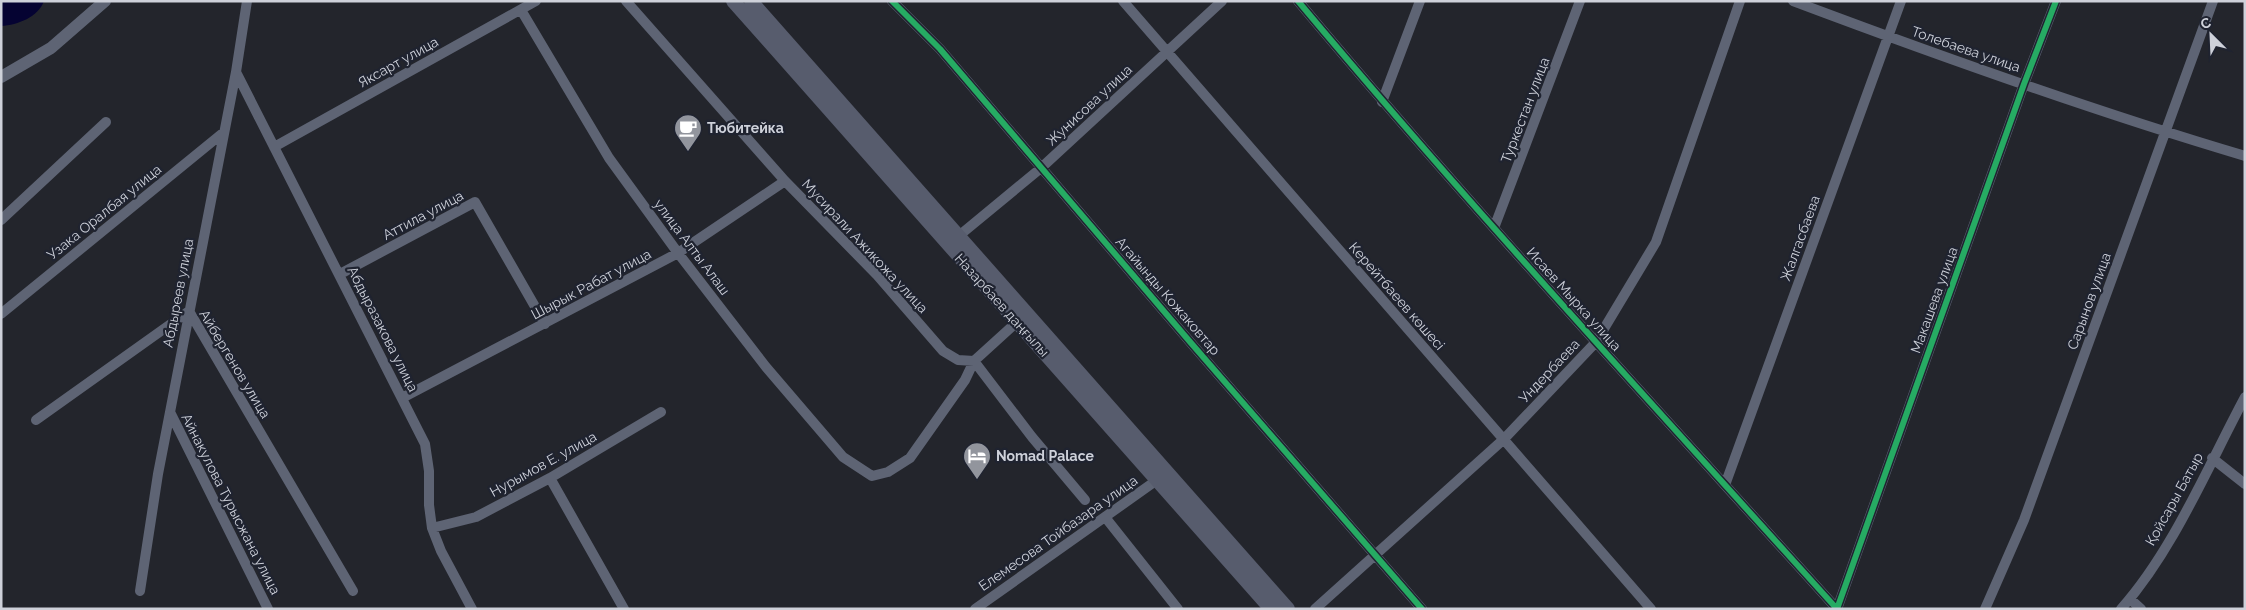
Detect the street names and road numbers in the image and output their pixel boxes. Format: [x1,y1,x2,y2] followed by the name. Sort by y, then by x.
[1910,23,2022,75] street label: Толебаева улица
[355,33,441,91] street label: Яксарт улица
[1498,55,1552,165] street label: Туркестан улица
[1043,61,1135,149] street label: Жунисова улица
[44,161,164,263] street label: Узака Оралбая улица
[799,176,931,316] street label: Мусирали Ажикожа улица
[380,187,466,243] street label: Аттила улица
[1777,193,1823,283] street label: Жалгасбаева
[651,196,733,298] street label: улица Алты Алаш
[1112,234,1224,358] street label: Агайынды Кожаковтар
[160,237,196,349] street label: Абдыреев улица
[1346,239,1448,353] street label: Керейтбаеев көшесі
[1523,244,1625,354] street label: Исаев Мырка улица
[1907,245,1961,355] street label: Макашева улица
[528,246,654,322] street label: Шырык Рабат улица
[952,250,1052,360] street label: Назарбаев даңғылы
[2064,250,2114,352] street label: Сарынов улица
[344,264,422,394] street label: Абдыразакова улица
[196,307,274,421] street label: Айбергенов улица
[1515,336,1583,406] street label: Ундербаева
[178,411,284,597] street label: Айнакулова Турысжана улица
[487,428,599,500] street label: Нурымов Е. улица
[2142,449,2206,548] street label: Қойсары Батыр
[976,472,1140,594] street label: Елемесова Тойбазара улица

